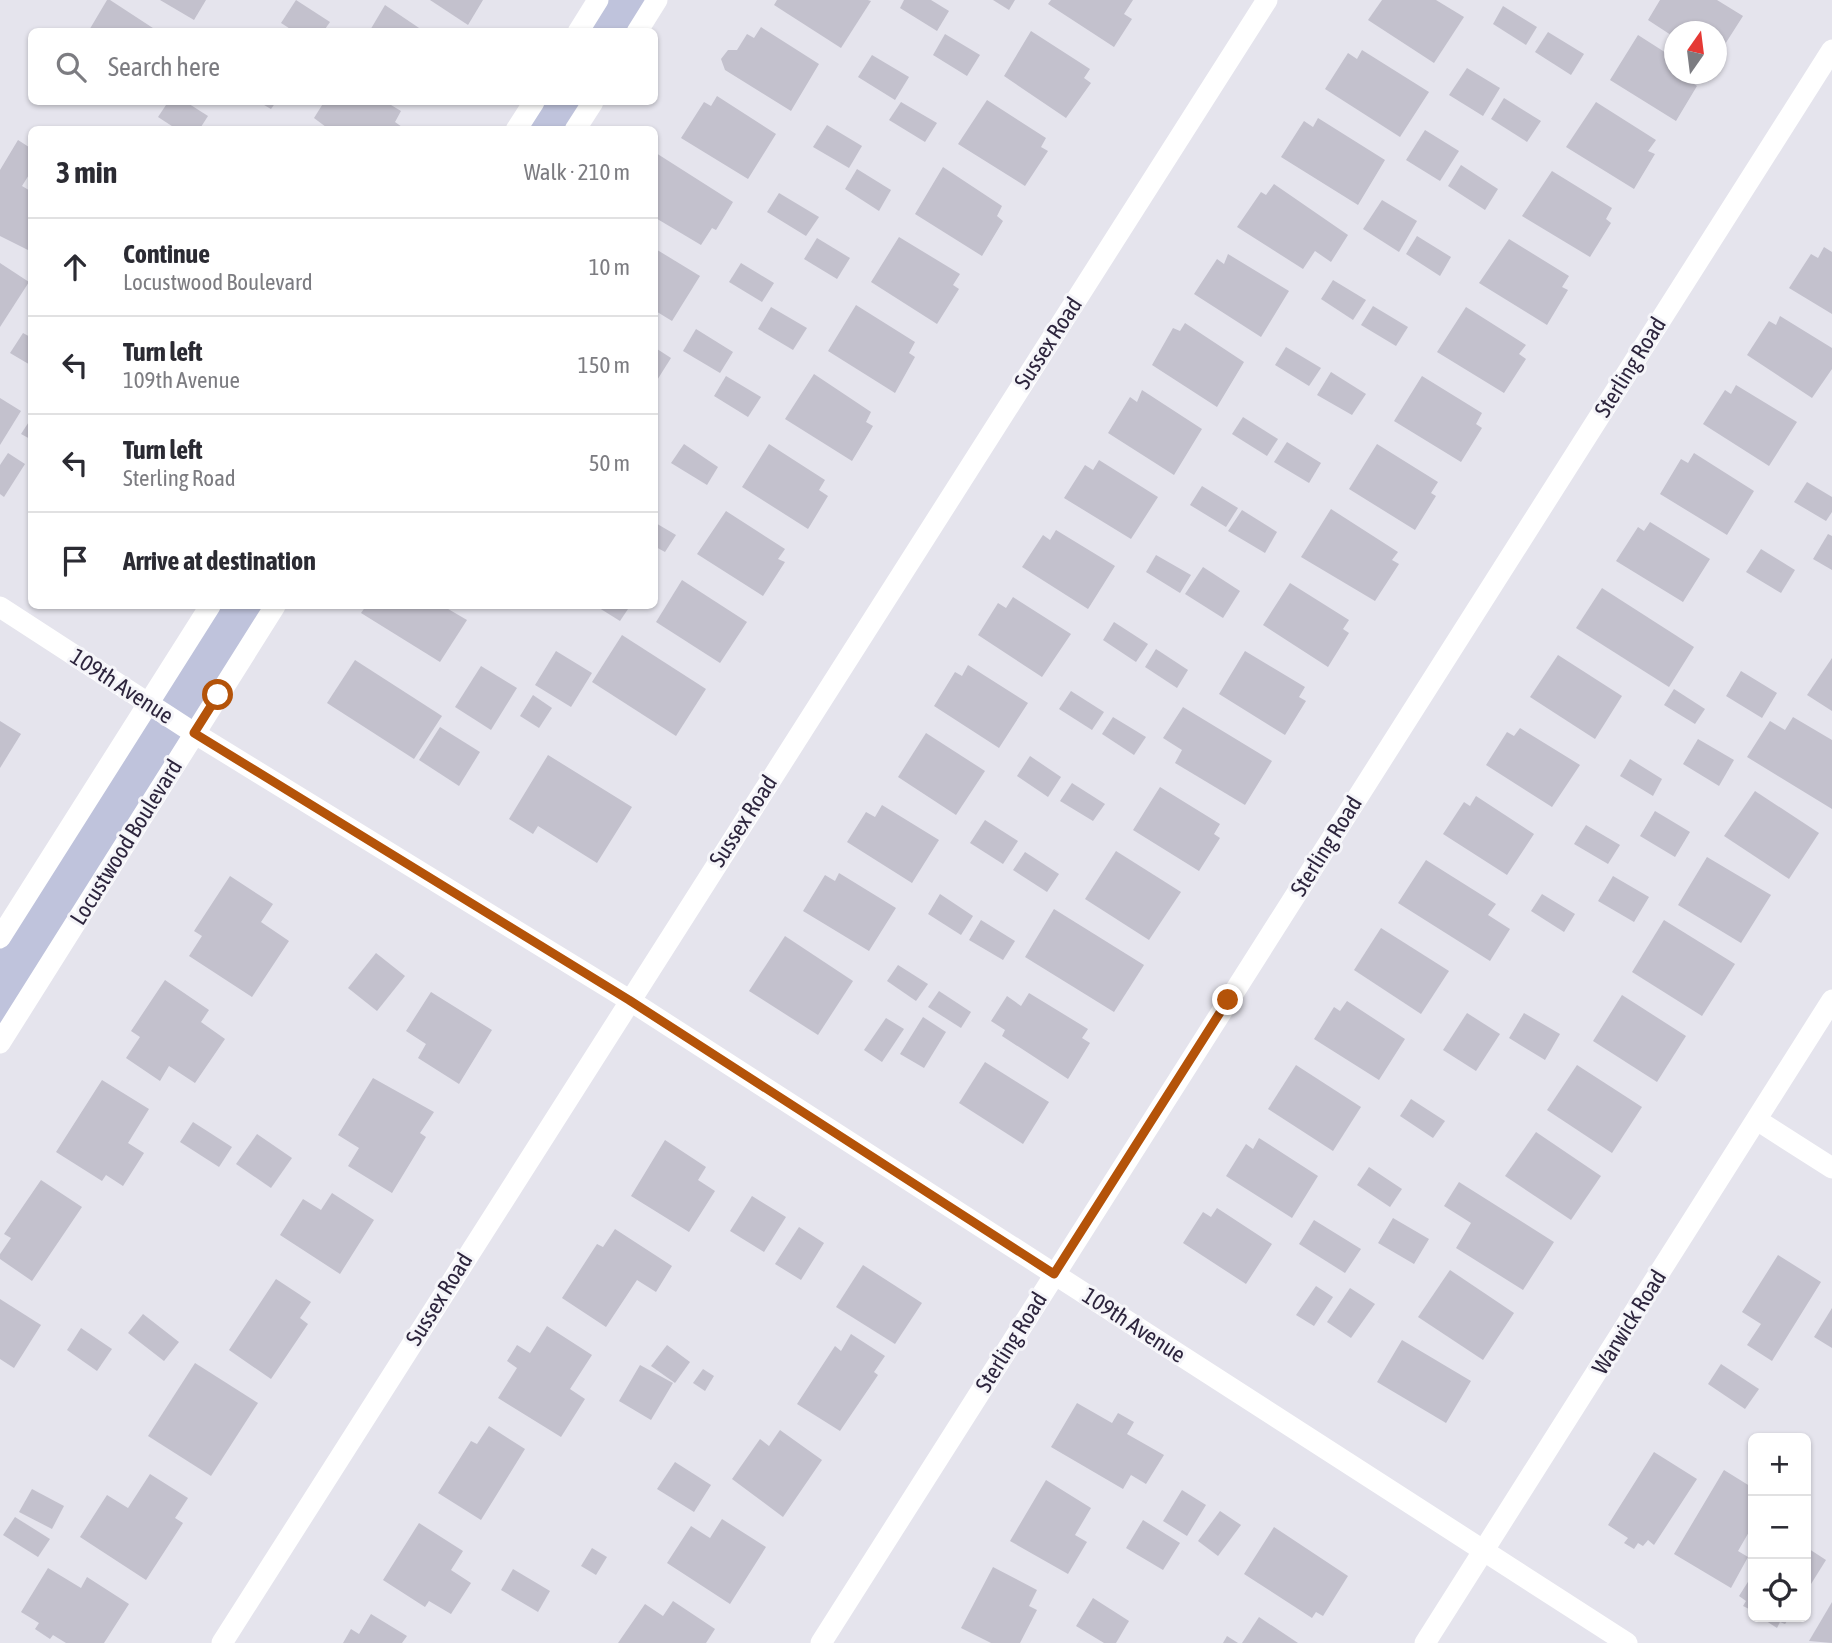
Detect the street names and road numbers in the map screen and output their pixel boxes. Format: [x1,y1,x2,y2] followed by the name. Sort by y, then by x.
[1009,292,1087,394] street label: Sussex Road
[1589,312,1671,422] street label: Sterling Road
[66,643,178,729] street label: 109th Avenue
[65,755,187,929] street label: Locustwood Boulevard
[704,770,782,872] street label: Sussex Road
[1285,791,1367,901] street label: Sterling Road
[401,1248,477,1350] street label: Sussex Road
[1587,1265,1671,1379] street label: Warwick Road
[1078,1282,1190,1368] street label: 109th Avenue
[970,1287,1052,1397] street label: Sterling Road

